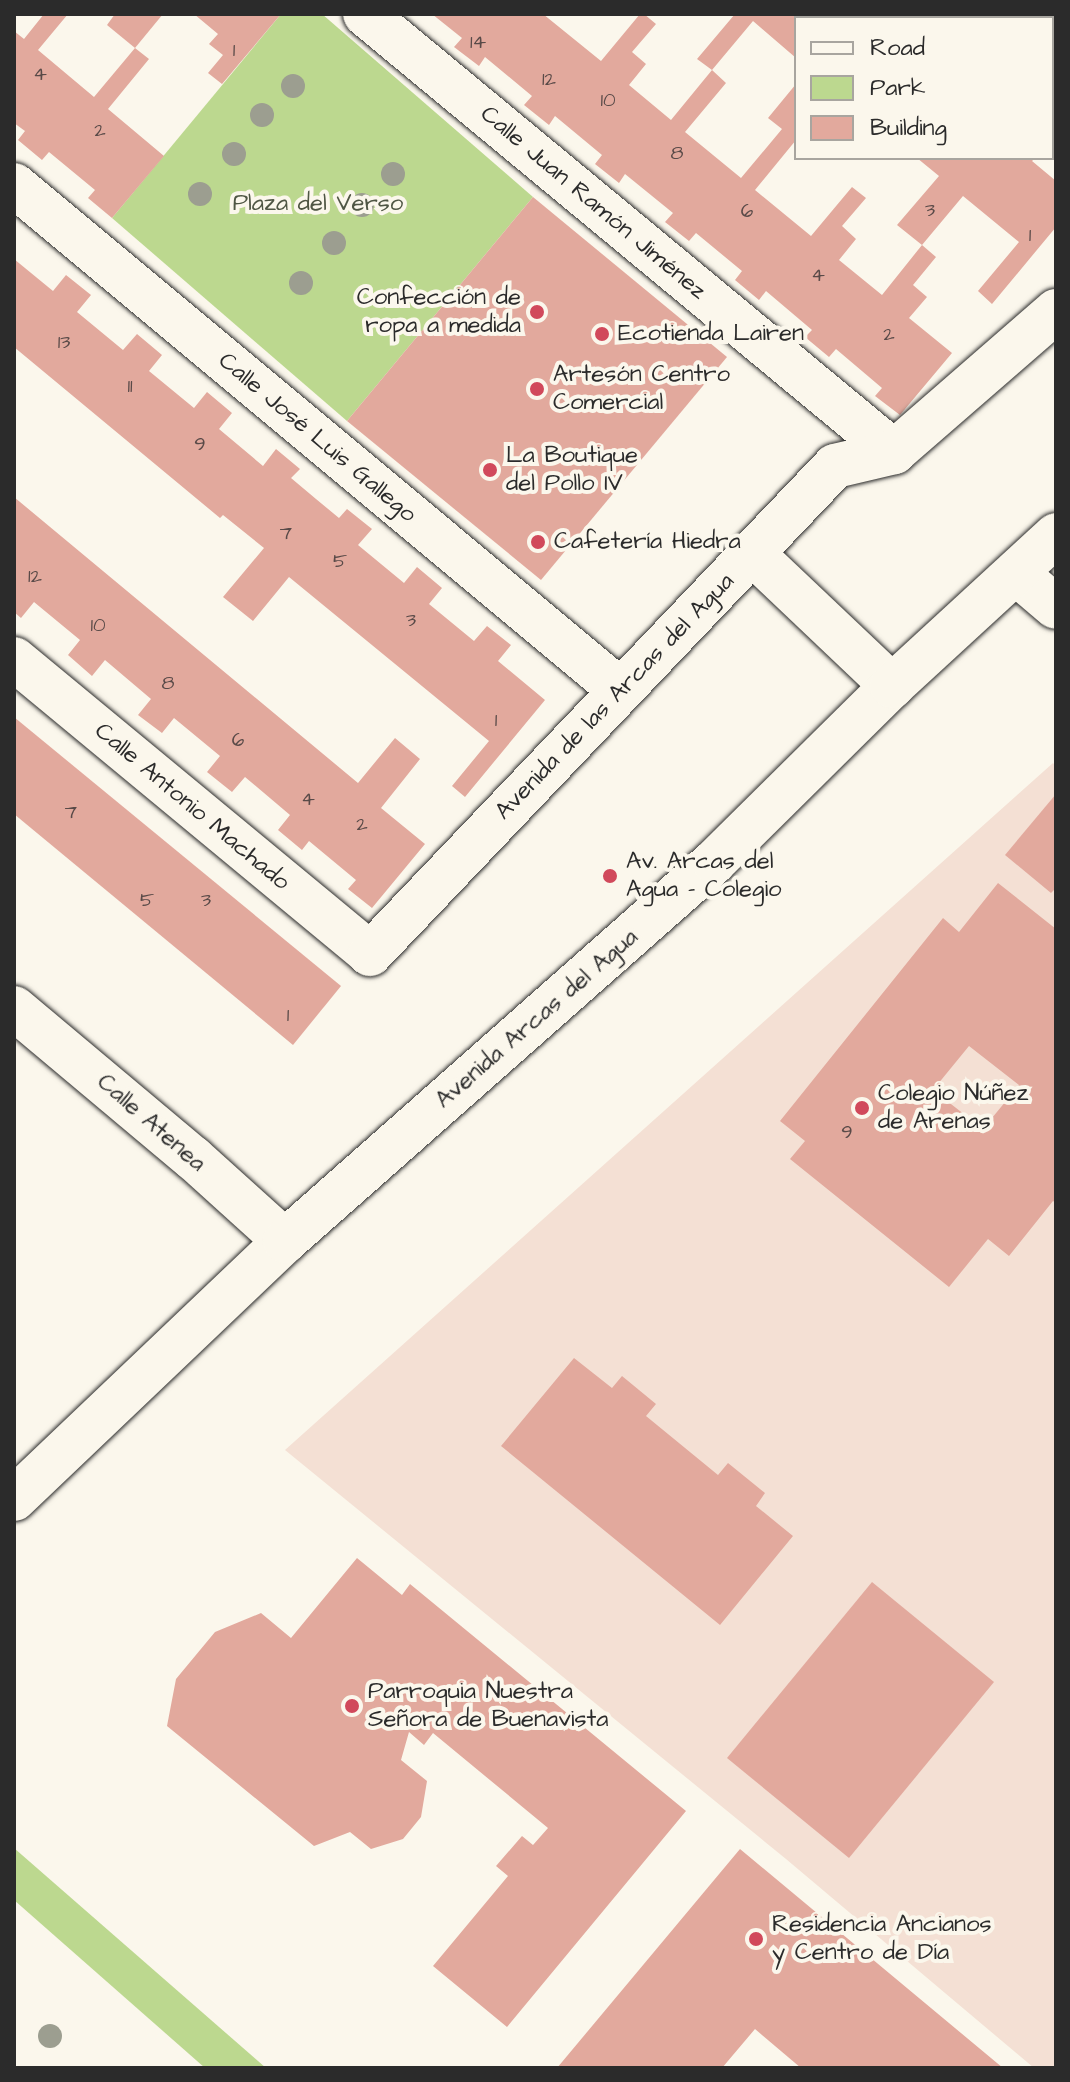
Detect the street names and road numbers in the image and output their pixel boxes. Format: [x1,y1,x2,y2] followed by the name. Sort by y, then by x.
[474,100,712,306] street label: Calle Juan Ramón Jiménez
[212,347,422,529] street label: Calle José Luis Gallego
[489,568,741,826] street label: Avenida de las Arcas del Agua
[89,717,295,897] street label: Calle Antonio Machado
[430,923,644,1115] street label: Avenida Arcas del Agua
[91,1068,211,1178] street label: Calle Atenea

